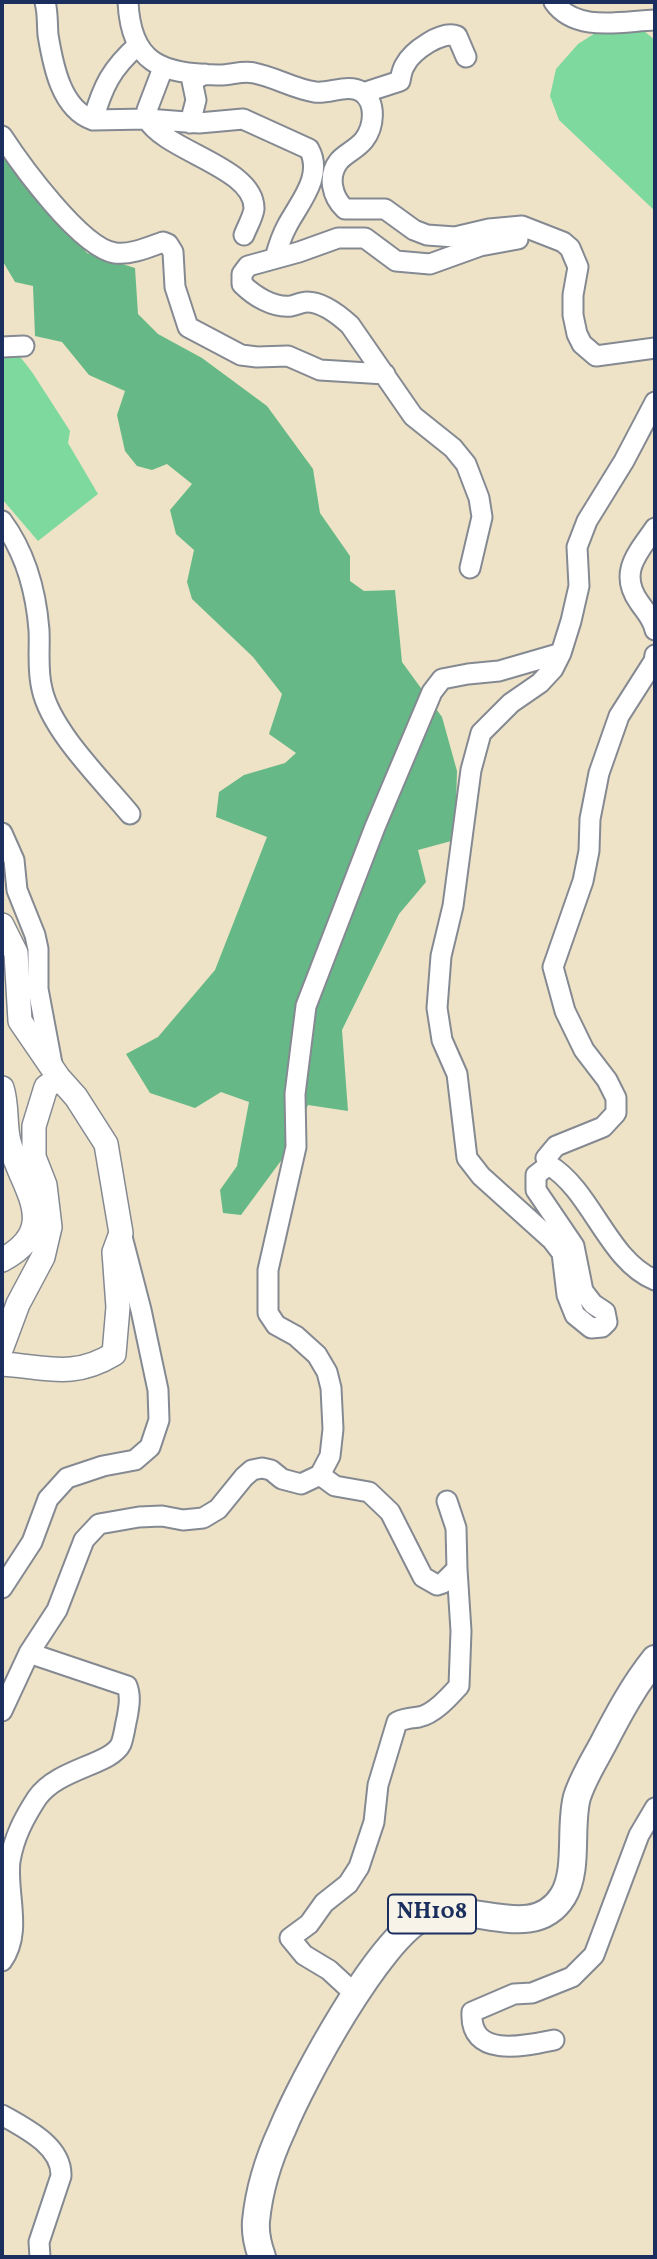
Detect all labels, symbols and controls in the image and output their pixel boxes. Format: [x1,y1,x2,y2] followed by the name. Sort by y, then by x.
[388,1895,476,1934] road number: NH108

